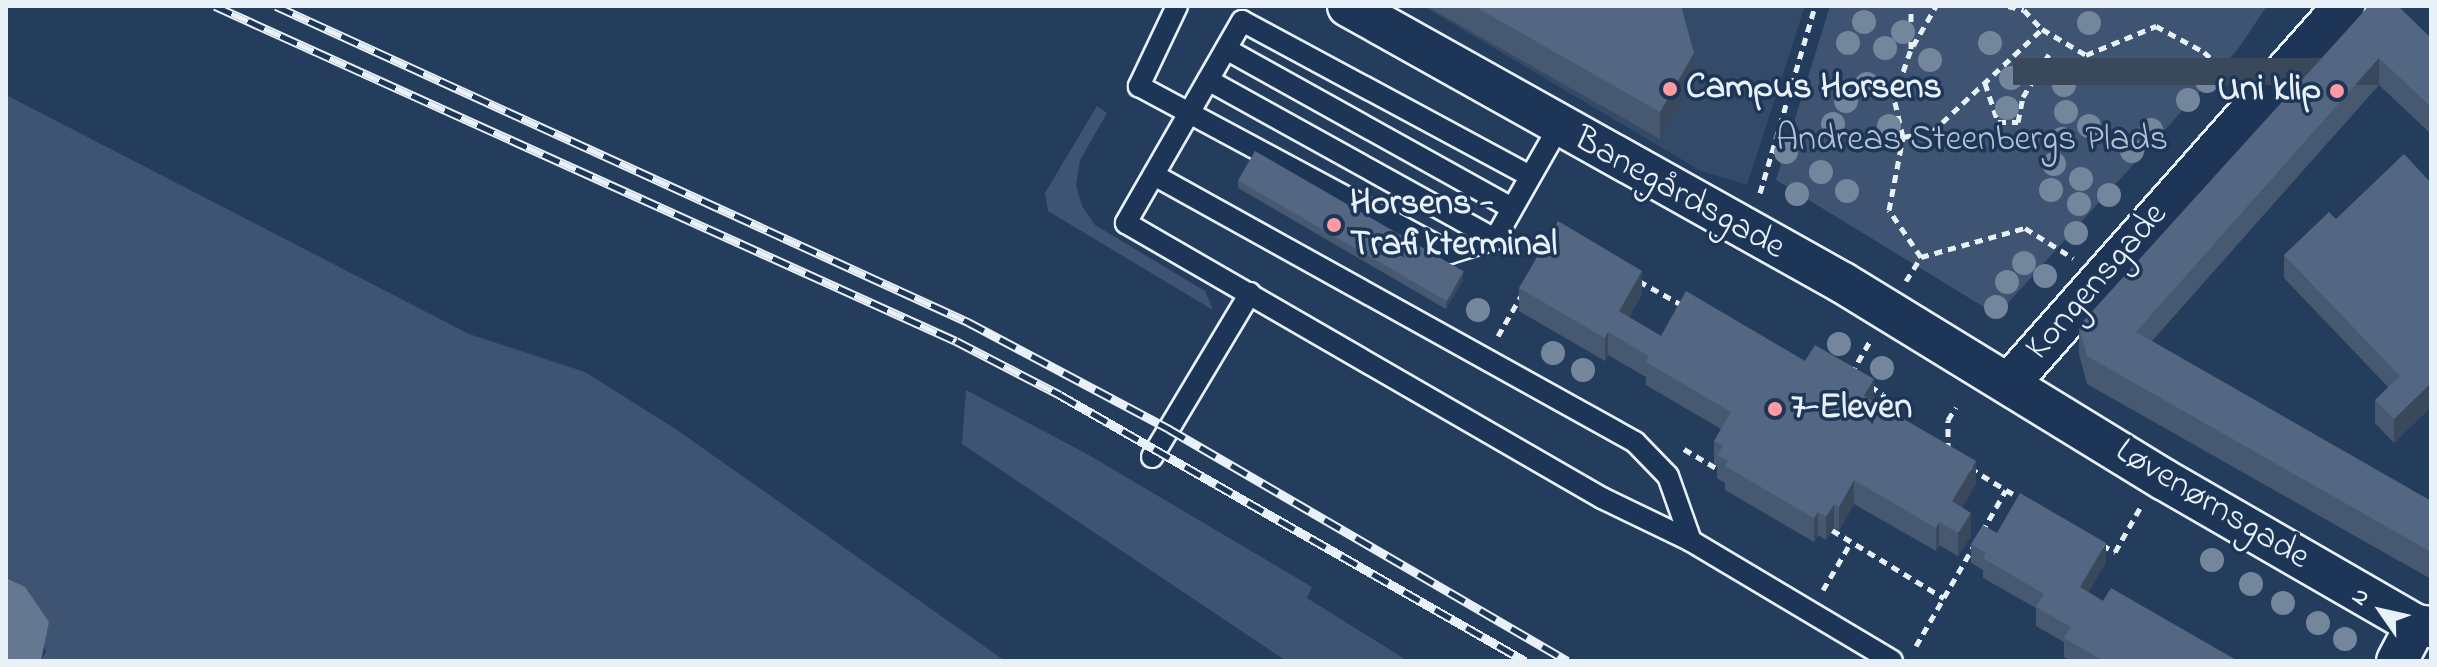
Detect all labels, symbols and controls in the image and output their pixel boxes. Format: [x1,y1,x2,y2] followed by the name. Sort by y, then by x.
[1686,67,1942,111] place label: Campus Horsens
[2217,69,2321,113] place label: Uni klip
[1661,80,1679,98] marker: Campus Horsens
[2328,82,2346,100] marker: Uni klip
[1566,118,1792,270] street label: Banegårdsgade
[1776,119,2168,163] park label: Andreas Steenbergs Plads
[1350,182,1557,267] place label: Horsens - Trafikterminal
[2017,194,2177,370] street label: Kongensgade
[1325,216,1343,234] marker: Horsens - Trafikterminal
[1791,387,1912,431] place label: 7-Eleven
[1766,400,1784,418] marker: 7-Eleven
[2107,430,2317,580] street label: Løvenørnsgade
[2341,571,2421,651] north arrow
[2344,582,2379,613] text: N

